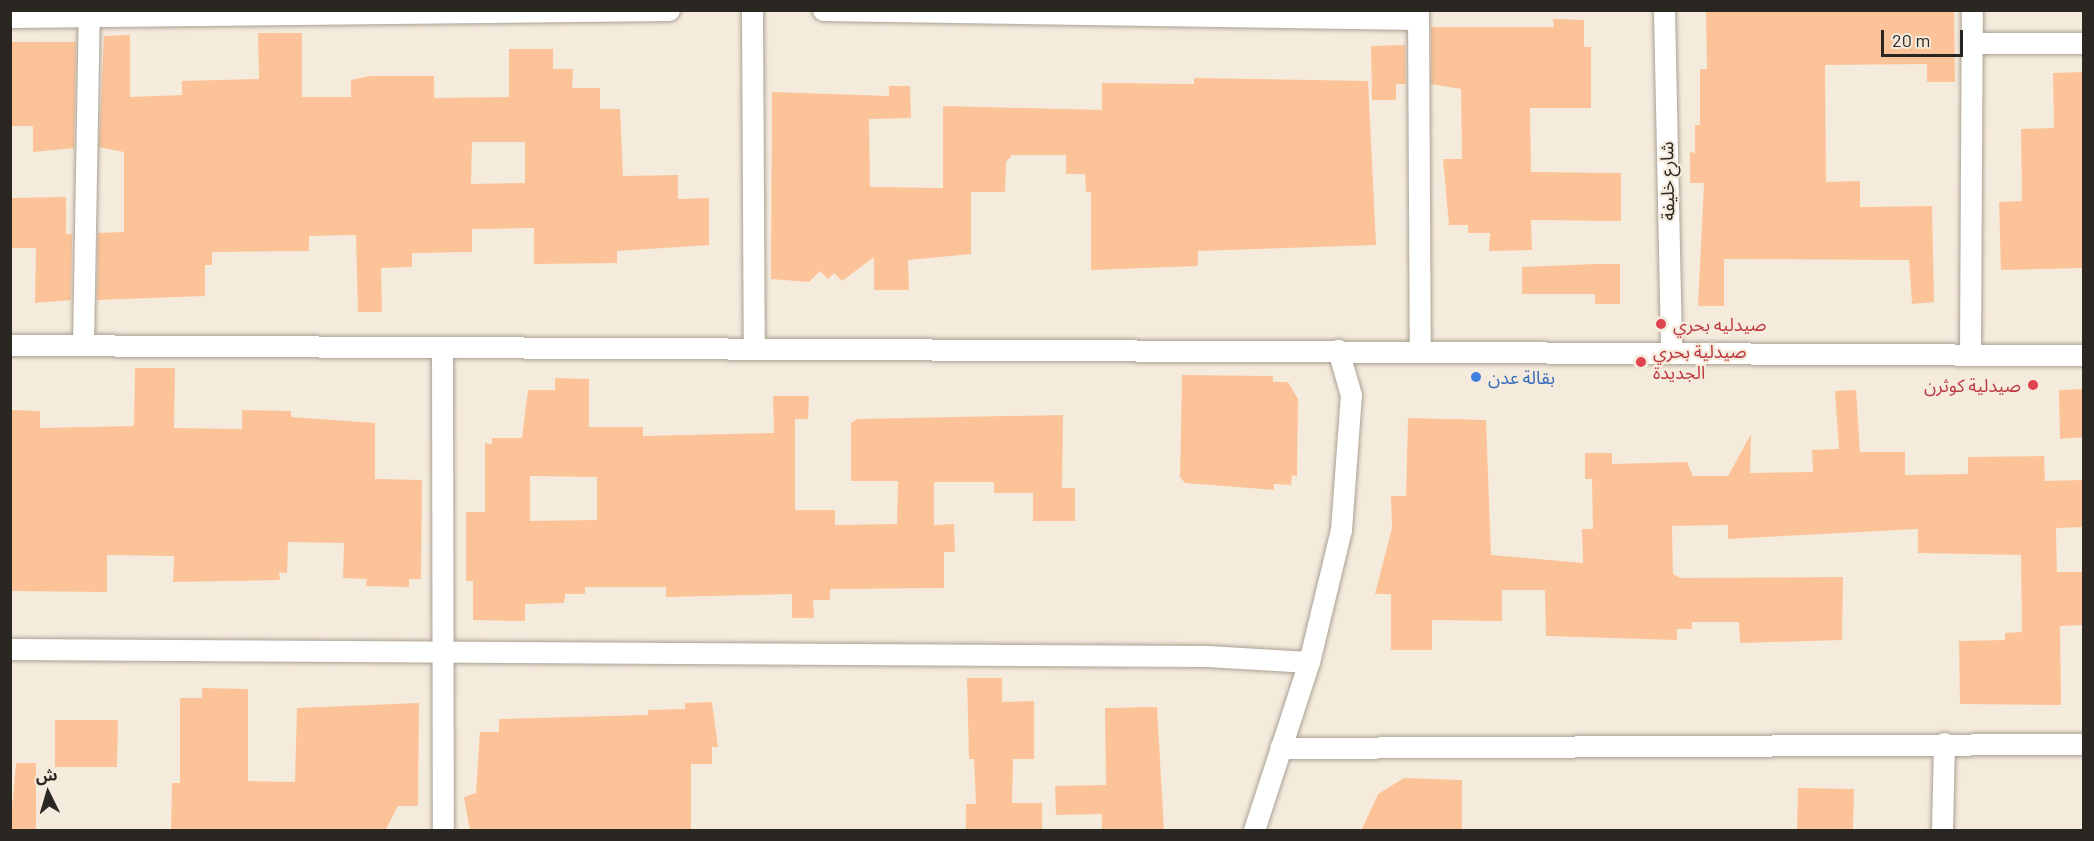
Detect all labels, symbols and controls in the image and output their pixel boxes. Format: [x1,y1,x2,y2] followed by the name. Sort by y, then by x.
[1884,18,1966,56] scale bar
[1892,29,1930,51] text: 20 m
[1656,141,1678,221] street label: شارع خليفة
[1673,313,1766,335] place label: صيدليه بحري
[1654,317,1668,331] marker: صيدليه بحري
[1653,341,1746,384] place label: صيدلية بحري الجديدة
[1634,355,1648,369] marker: صيدلية بحري الجديدة
[1488,366,1555,388] place label: بقالة عدن
[1469,370,1483,384] marker: بقالة عدن
[1924,374,2021,396] place label: صيدلية كوثرن
[2026,378,2040,392] marker: صيدلية كوثرن
[18,763,78,823] north arrow
[35,764,58,785] text: ش

